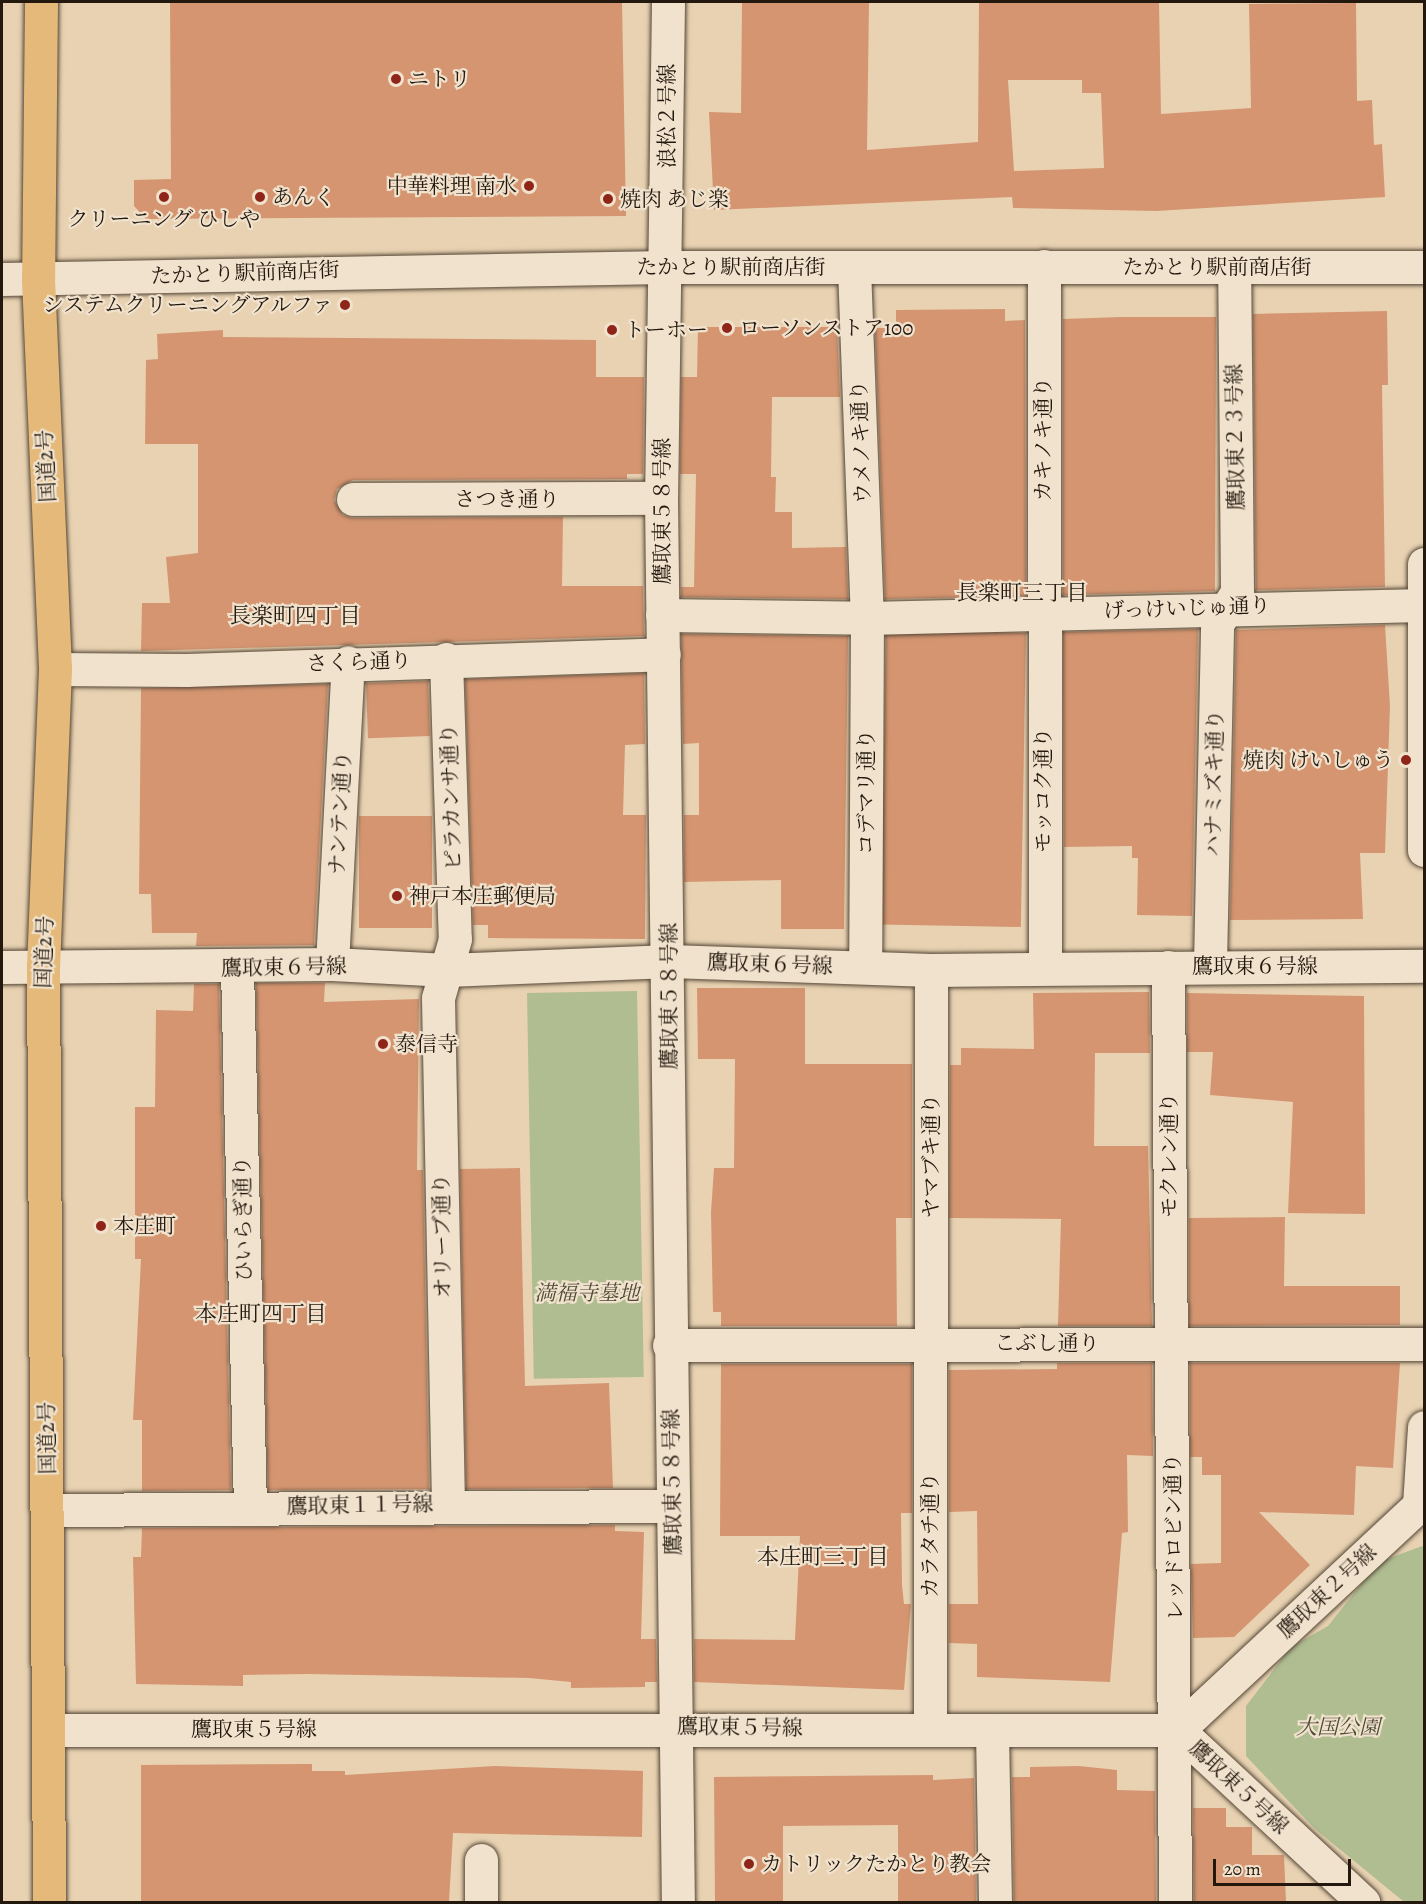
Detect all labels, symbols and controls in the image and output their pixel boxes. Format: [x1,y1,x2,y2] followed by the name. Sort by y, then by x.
[654,64,680,168] street label: 浪松２号線
[408,66,471,92] place label: ニトリ
[389,72,403,86] marker: ニトリ
[387,173,517,199] place label: 中華料理 南水
[522,179,536,193] marker: 中華料理 南水
[272,184,335,210] place label: あんく
[620,186,729,212] place label: 焼肉 あじ楽
[157,190,171,204] marker: クリーニング ひしや
[253,190,267,204] marker: あんく
[601,192,615,206] marker: 焼肉 あじ楽
[67,206,261,232] place label: クリーニング ひしや
[637,254,825,280] street label: たかとり駅前商店街
[1123,254,1311,280] street label: たかとり駅前商店街
[150,257,340,289] street label: たかとり駅前商店街
[39,292,333,318] place label: システムクリーニングアルファ
[338,298,352,312] marker: システムクリーニングアルファ
[739,315,916,341] place label: ローソンストア100
[624,317,708,343] place label: トーホー
[720,321,734,335] marker: ローソンストア100
[605,323,619,337] marker: トーホー
[1221,363,1249,511] street label: 鷹取東２３号線
[1030,376,1056,502] street label: カキノキ通り
[846,379,876,505] street label: ウメノキ通り
[32,429,60,503] street label: 国道2号
[649,438,675,584] street label: 鷹取東５８号線
[455,486,559,512] street label: さつき通り
[956,581,1088,607] district label: 長楽町三丁目
[1103,592,1271,624] street label: げっけいじゅ通り
[229,604,361,630] district label: 長楽町四丁目
[306,648,412,676] street label: さくら通り
[1200,709,1228,857] street label: ハナミズキ通り
[436,723,466,871] street label: ピラカンサ通り
[1030,727,1056,853] street label: モッコク通り
[853,729,879,855] street label: コデマリ通り
[1243,747,1394,773] place label: 焼肉 けいしゅう
[324,749,356,877] street label: ナンテン通り
[1399,753,1413,767] marker: 焼肉 けいしゅう
[409,883,556,909] place label: 神戸本庄郵便局
[390,889,404,903] marker: 神戸本庄郵便局
[30,915,58,989] street label: 国道2号
[656,923,682,1069] street label: 鷹取東５８号線
[707,949,833,979] street label: 鷹取東６号線
[221,953,347,981] street label: 鷹取東６号線
[1192,953,1318,979] street label: 鷹取東６号線
[395,1031,458,1057] place label: 泰信寺
[376,1037,390,1051] marker: 泰信寺
[1156,1092,1182,1218] street label: モクレン通り
[918,1093,944,1219] street label: ヤマブキ通り
[229,1156,257,1282] street label: ひいらぎ通り
[428,1173,456,1299] street label: オリーブ通り
[113,1213,176,1239] place label: 本庄町
[94,1219,108,1233] marker: 本庄町
[535,1280,639,1306] park label: 満福寺墓地
[195,1302,327,1328] district label: 本庄町四丁目
[995,1330,1099,1356] street label: こぶし通り
[34,1401,60,1475] street label: 国道2号
[658,1408,686,1556] street label: 鷹取東５８号線
[1160,1453,1188,1621] street label: レッドロビン通り
[917,1472,943,1598] street label: カラタチ通り
[286,1491,434,1519] street label: 鷹取東１１号線
[1272,1539,1382,1643] street label: 鷹取東２号線
[757,1545,889,1571] district label: 本庄町三丁目
[677,1713,803,1741] street label: 鷹取東５号線
[1296,1714,1380,1740] park label: 大国公園
[191,1716,317,1742] street label: 鷹取東５号線
[1184,1735,1294,1839] street label: 鷹取東５号線
[1216,1847,1354,1885] scale bar
[761,1851,992,1877] place label: カトリックたかとり教会
[742,1857,756,1871] marker: カトリックたかとり教会
[1224,1857,1261,1881] text: 20 m

